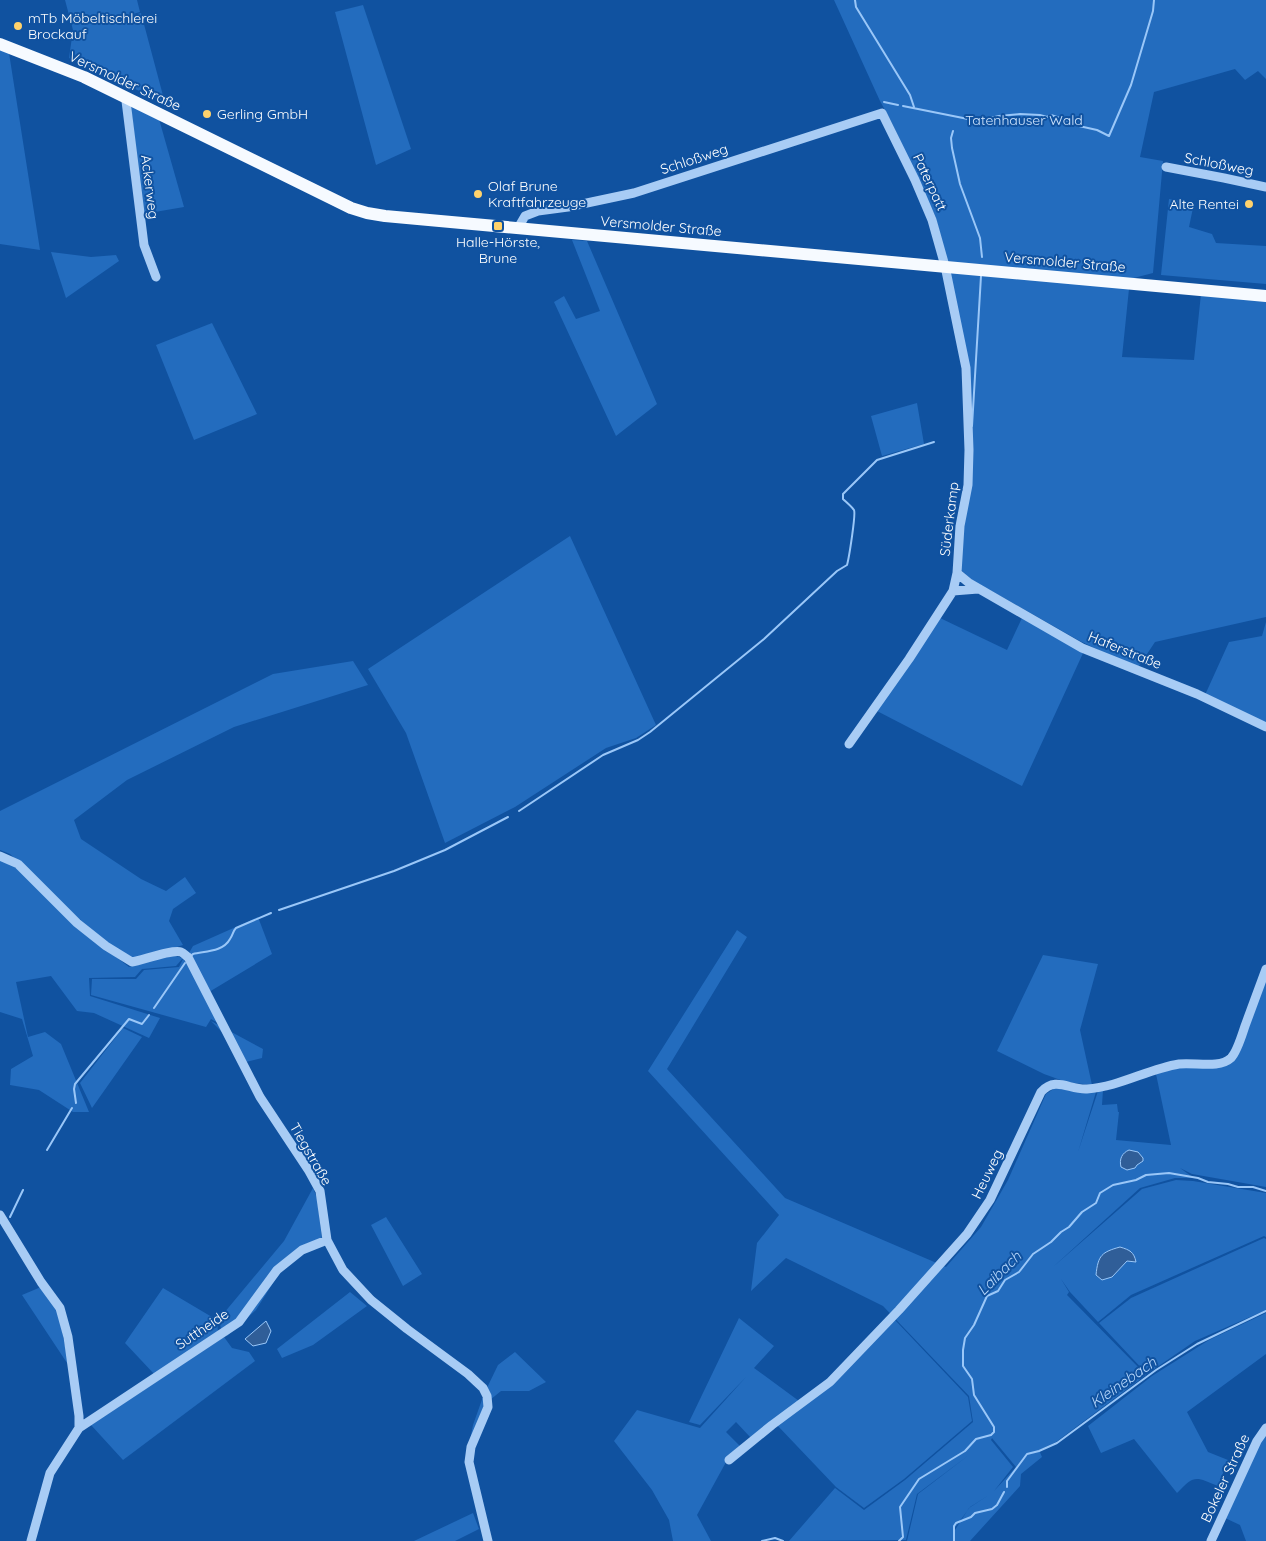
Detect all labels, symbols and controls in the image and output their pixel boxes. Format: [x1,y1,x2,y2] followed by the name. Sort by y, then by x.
[28,9,157,43] place label: mTb Möbeltischlerei Brockauf
[12,20,24,32] marker: mTb Möbeltischlerei Brockauf
[66,47,184,115] street label: Versmolder Straße
[217,105,308,123] place label: Gerling GmbH
[201,108,213,120] marker: Gerling GmbH
[965,111,1083,129] park label: Tatenhauser Wald
[658,140,730,178] street label: Schloßweg
[1183,148,1255,180] street label: Schloßweg
[909,150,951,214] street label: Paterpatt
[137,154,163,220] street label: Ackerweg
[488,177,586,211] place label: Olaf Brune Kraftfahrzeuge
[472,188,484,200] marker: Olaf Brune Kraftfahrzeuge
[1169,195,1239,213] place label: Alte Rentei
[1243,198,1255,210] marker: Alte Rentei
[600,212,722,240] street label: Versmolder Straße
[492,220,504,232] marker: Halle-Hörste, Brune
[456,233,540,267] place label: Halle-Hörste, Brune
[1004,248,1126,276] street label: Versmolder Straße
[936,481,962,557] street label: Süderkamp
[1086,627,1165,673] street label: Haferstraße
[286,1119,336,1189] street label: Tiegstraße
[967,1146,1007,1202] street label: Heuweg
[973,1247,1025,1299] water label: Laibach
[172,1305,232,1353] street label: Suttheide
[1086,1352,1160,1412] water label: Kleinebach
[1197,1431,1253,1525] street label: Bokeler Straße

